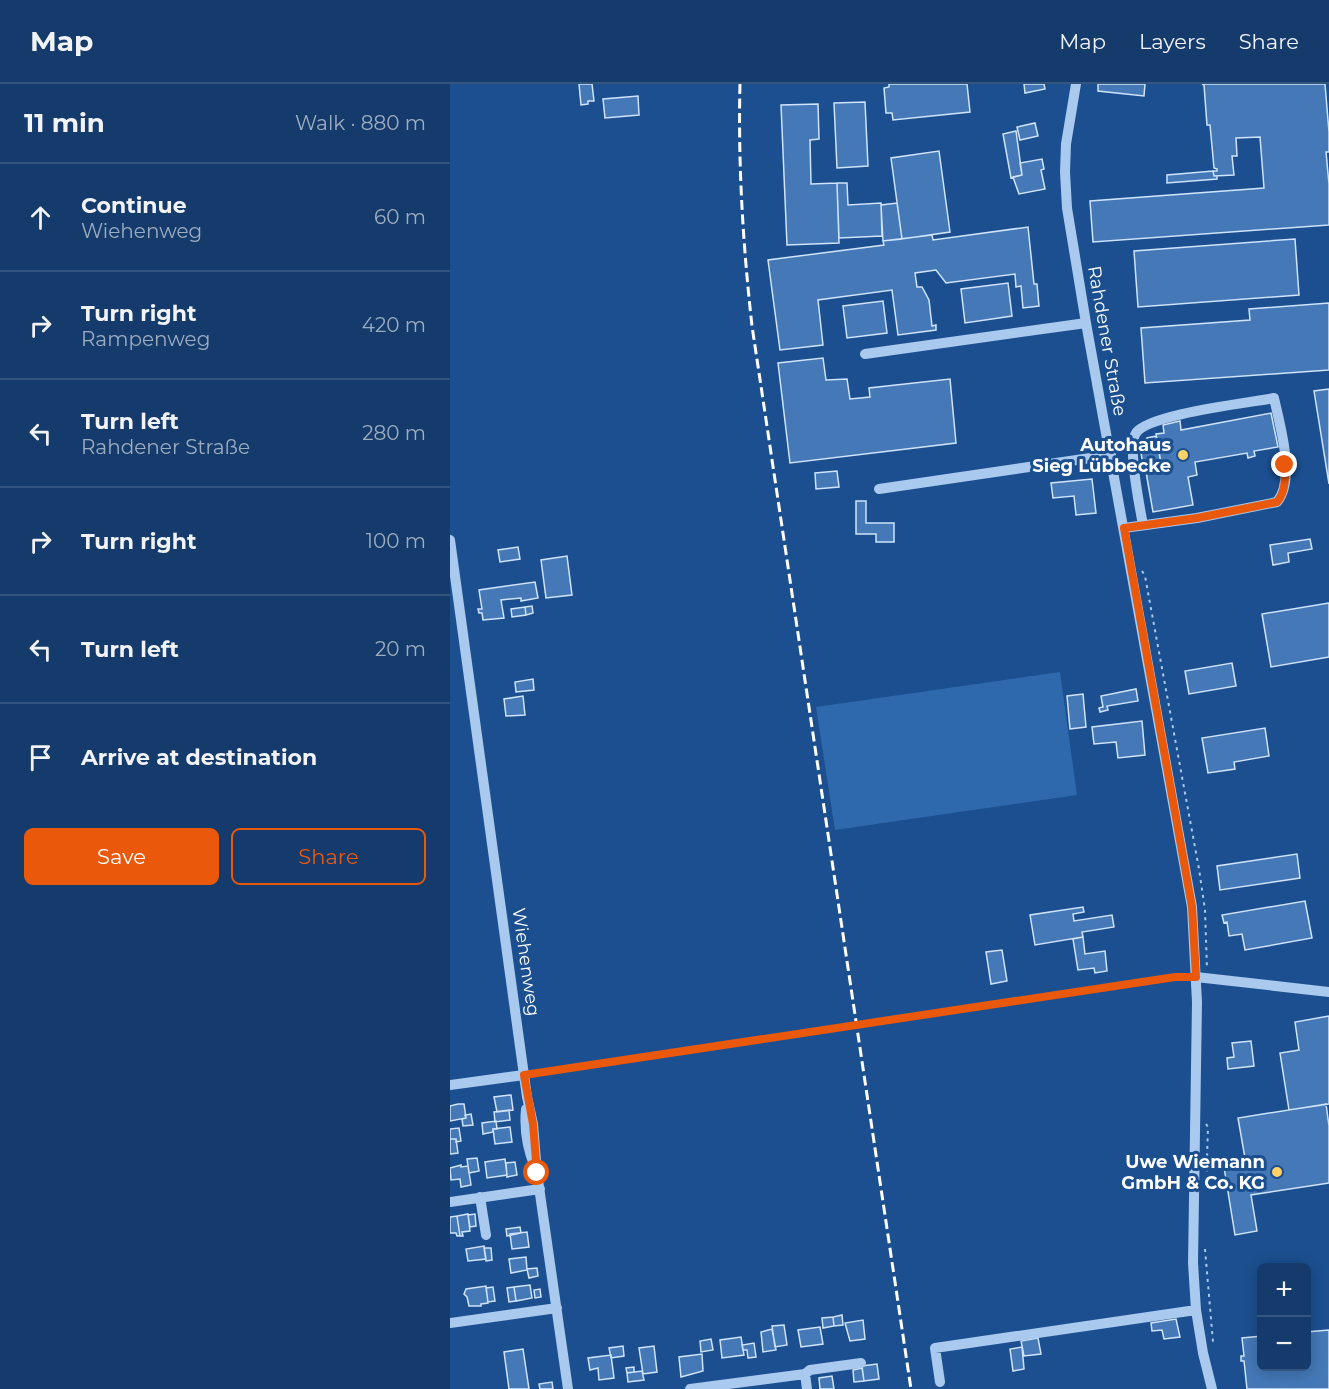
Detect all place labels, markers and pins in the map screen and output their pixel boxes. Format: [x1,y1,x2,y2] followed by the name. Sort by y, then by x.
[1032,434,1171,477] place label: Autohaus Sieg Lübbecke
[1176,448,1190,462] marker: Autohaus Sieg Lübbecke
[1121,1151,1265,1194] place label: Uwe Wiemann GmbH & Co. KG
[1270,1165,1284,1179] marker: Uwe Wiemann GmbH & Co. KG

